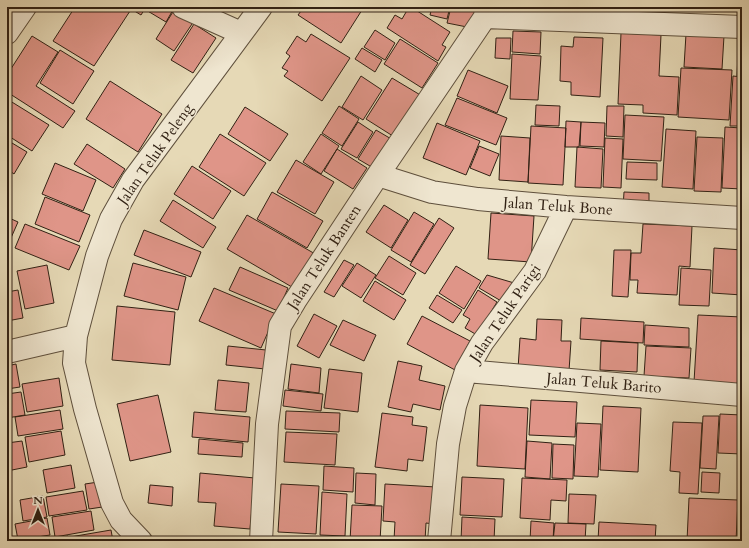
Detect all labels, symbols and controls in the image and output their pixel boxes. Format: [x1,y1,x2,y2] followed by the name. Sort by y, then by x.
[111,99,198,210] street label: Jalan Teluk Peleng
[500,192,614,220] street label: Jalan Teluk Bone
[281,200,366,315] street label: Jalan Teluk Banten
[464,260,545,368] street label: Jalan Teluk Parigi
[544,368,662,398] street label: Jalan Teluk Barito
[18,490,58,530] north arrow
[33,493,43,508] text: N

